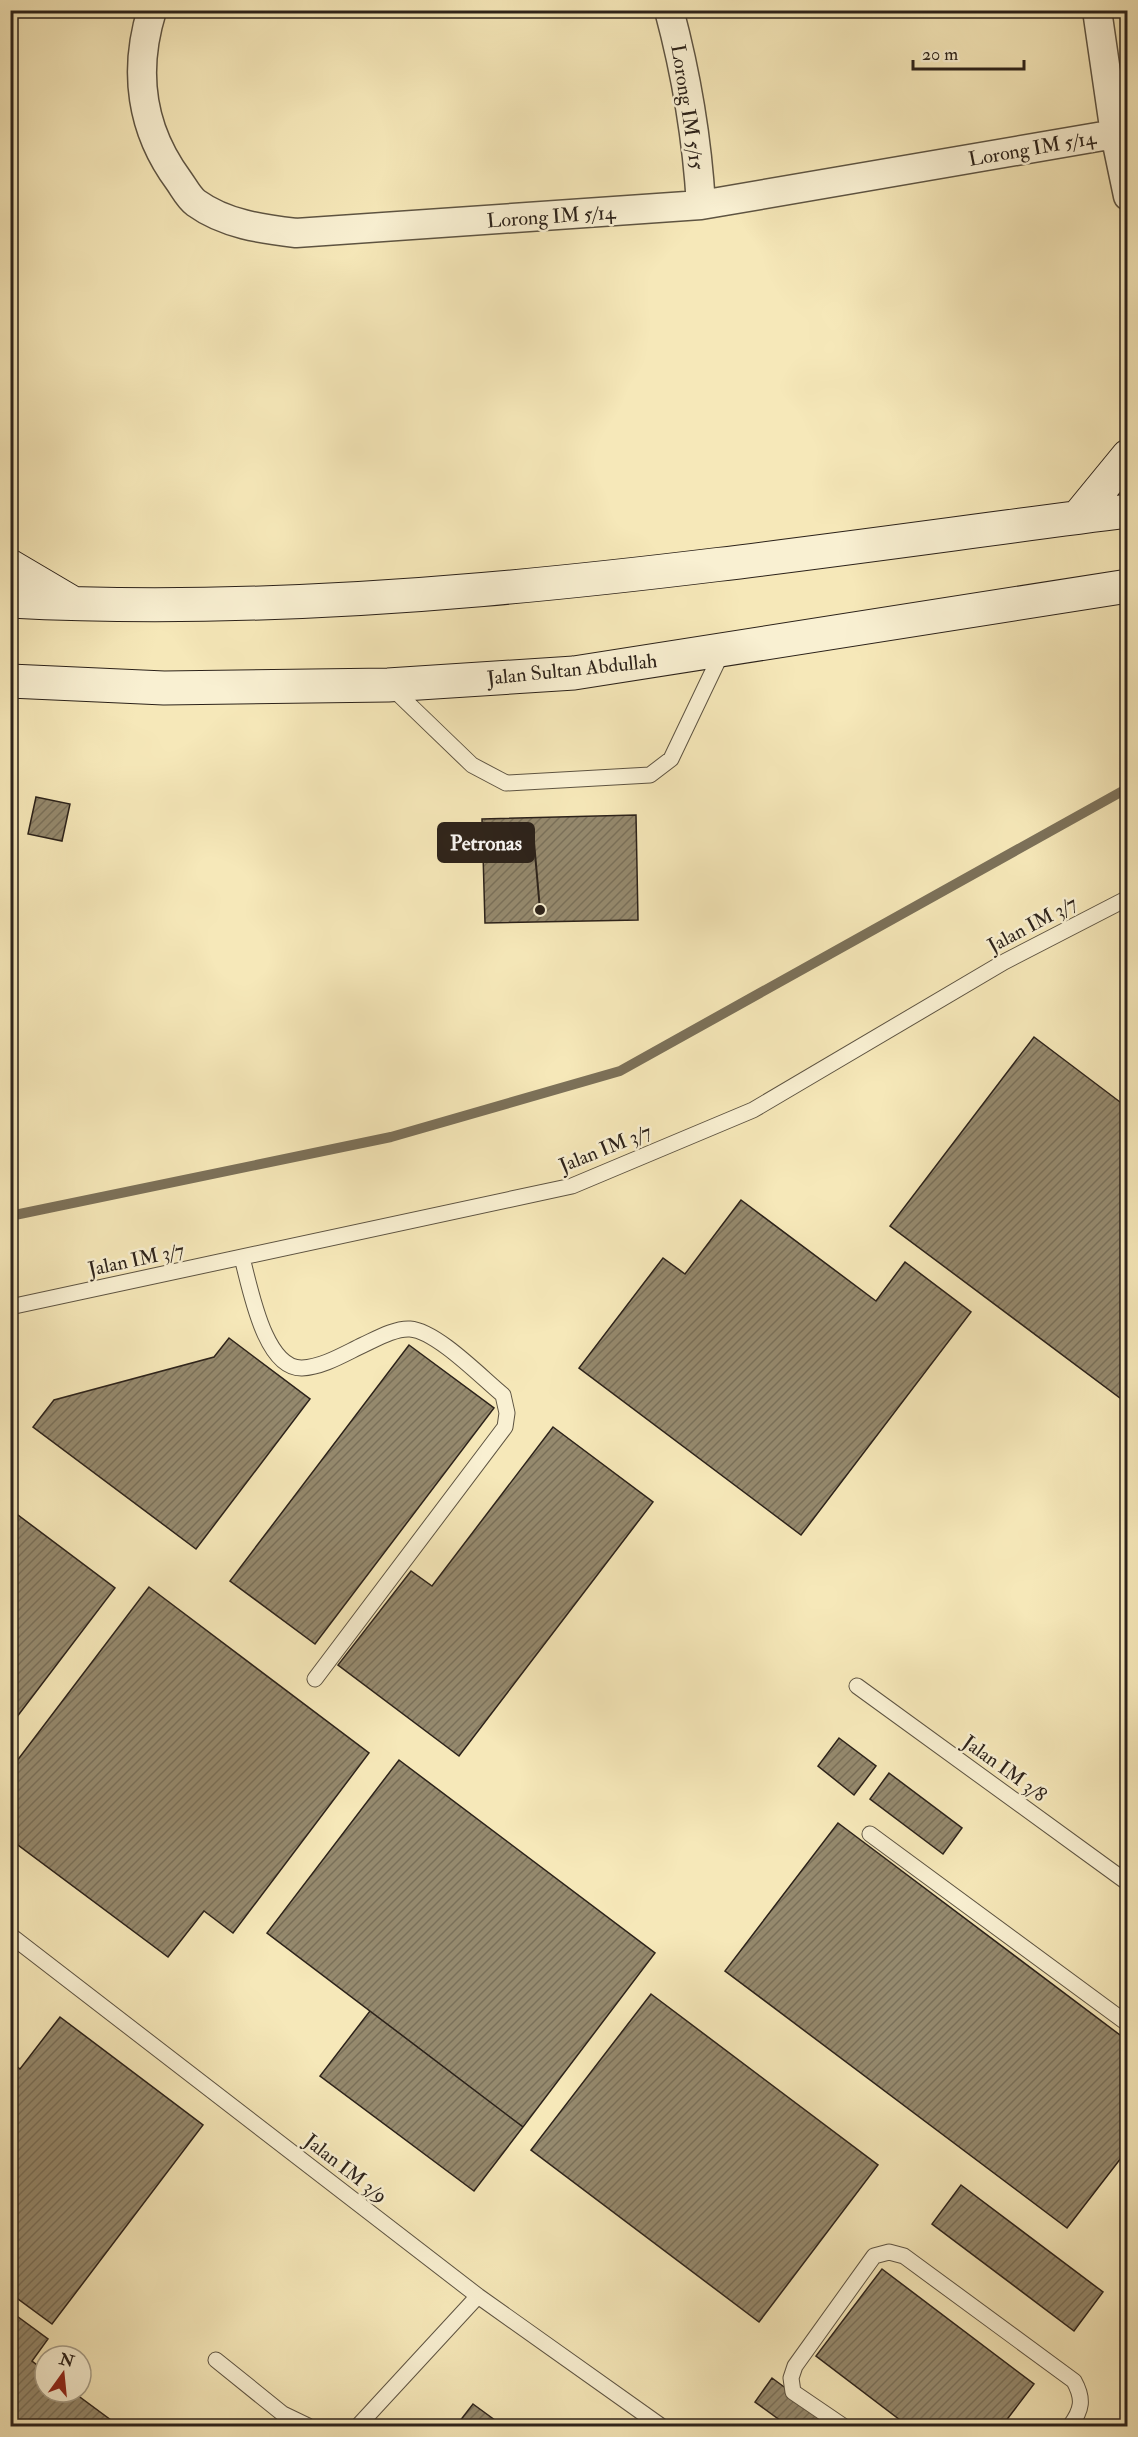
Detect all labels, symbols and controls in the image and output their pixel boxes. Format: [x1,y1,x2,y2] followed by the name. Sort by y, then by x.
[913,33,1024,71] scale bar
[665,42,710,172] street label: Lorong IM 5/15
[922,43,958,66] text: 20 m
[966,125,1099,172] street label: Lorong IM 5/14
[486,199,617,233] street label: Lorong IM 5/14
[485,648,659,691] street label: Jalan Sultan Abdullah
[438,823,534,862] callout: Petronas
[450,830,522,857] text: Petronas
[982,891,1081,959] street label: Jalan IM 3/7
[554,1119,655,1179] street label: Jalan IM 3/7
[85,1237,186,1282] street label: Jalan IM 3/7
[957,1729,1052,1807] street label: Jalan IM 3/8
[298,2128,392,2209] street label: Jalan IM 3/9
[33,2344,93,2404] north arrow
[56,2349,77,2372] text: N

